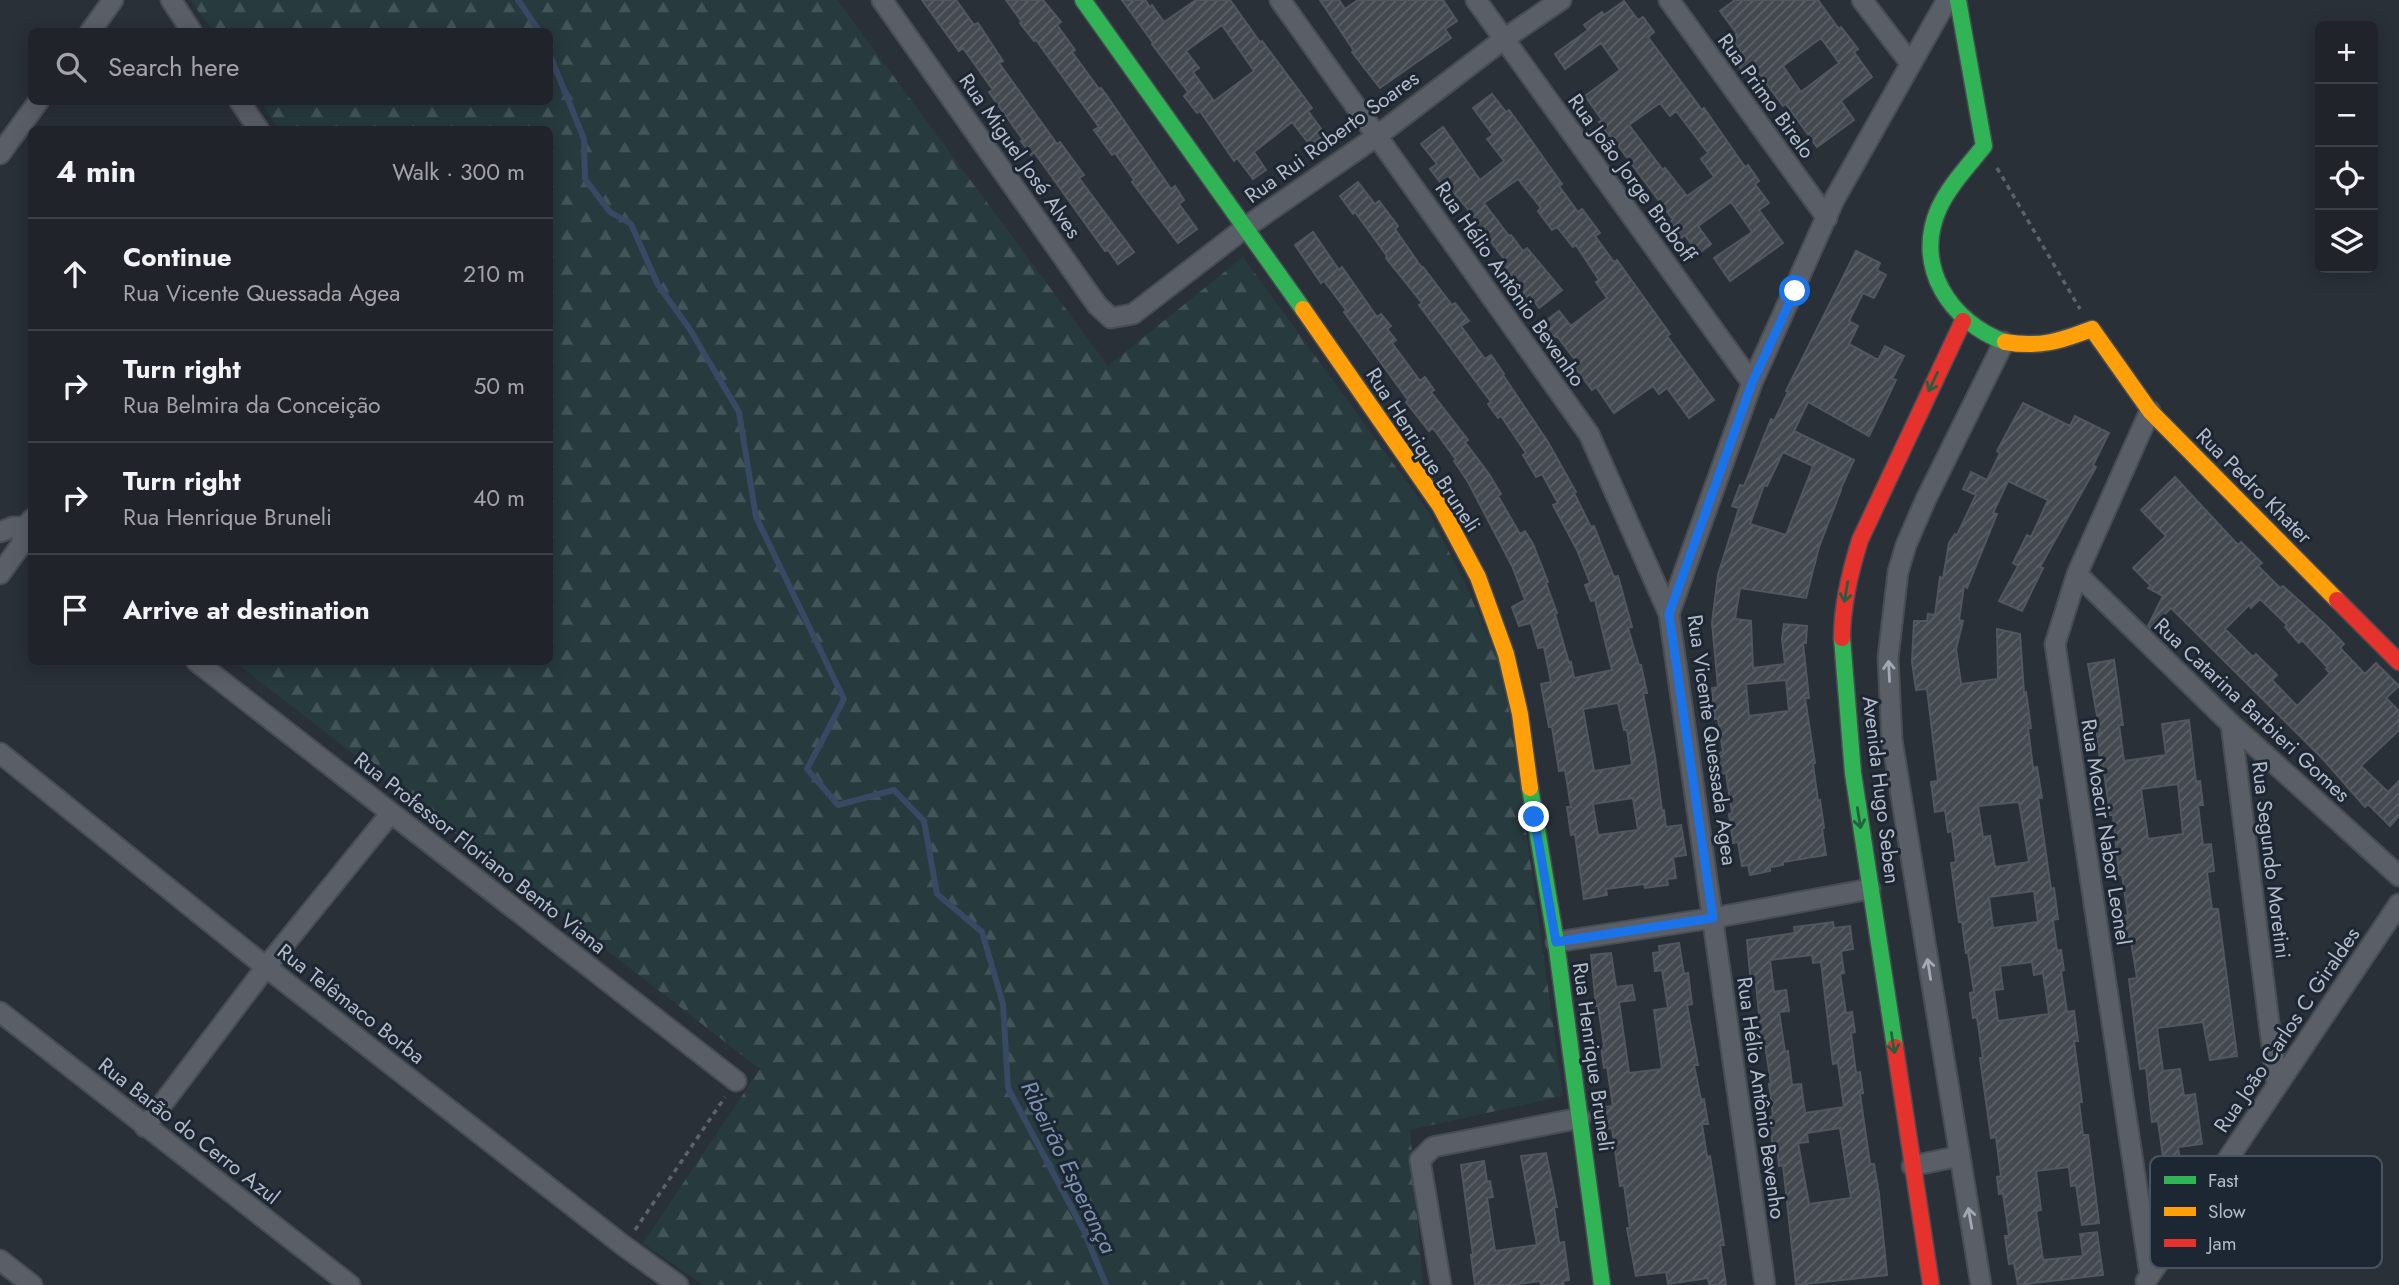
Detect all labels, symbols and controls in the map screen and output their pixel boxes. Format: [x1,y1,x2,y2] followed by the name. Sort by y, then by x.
[2315,21,2378,273] map controls
[2315,21,2378,84] button: +
[1710,27,1822,165] street label: Rua Primo Birelo
[28,28,553,105] search box
[52,48,90,86] icon: search
[108,48,240,86] text: Search here
[1239,63,1425,211] street label: Rua Rui Roberto Soares
[952,67,1088,245] street label: Rua Miguel José Alves
[2315,84,2378,147] button: −
[1561,88,1704,269] street label: Rua João Jorge Broboff
[2315,147,2378,210] button: locate
[56,150,136,193] text: 4 min
[392,155,525,189] text: Walk · 300 m
[1428,175,1592,393] street label: Rua Hélio Antônio Bevenho
[2315,210,2378,273] button: layers
[123,238,232,276] text: Continue
[56,255,94,293] icon: ahead
[463,257,525,291] text: 210 m
[1779,275,1810,306] route start
[123,276,400,310] text: Rua Vicente Quessada Agea
[123,350,241,388] text: Turn right
[1358,362,1488,538] street label: Rua Henrique Bruneli
[56,367,94,405] icon: right
[473,369,525,403] text: 50 m
[1926,371,1940,392] one-way arrow
[123,388,381,422] text: Rua Belmira da Conceição
[2189,421,2319,551] street label: Rua Pedro Khater
[123,462,241,500] text: Turn right
[56,479,94,517] icon: right
[473,481,525,515] text: 40 m
[123,500,332,534] text: Rua Henrique Bruneli
[1839,580,1852,603] one-way arrow
[56,591,94,629] icon: arrive
[123,591,370,629] text: Arrive at destination
[2147,611,2357,809] street label: Rua Catarina Barbieri Gomes
[1680,613,1744,867] street label: Rua Vicente Quessada Agea
[1882,660,1895,683] one-way arrow
[1855,694,1907,886] street label: Avenida Hugo Seben
[2073,717,2139,947] street label: Rua Moacir Nabor Leonel
[348,745,612,961] street label: Rua Professor Floriano Bento Viana
[2244,760,2298,960] street label: Rua Segundo Moretini
[1518,801,1549,832] route end
[1853,806,1866,829] one-way arrow
[2207,921,2367,1139] street label: Rua João Carlos C Giraldes
[271,937,431,1071] street label: Rua Telêmaco Borba
[1922,958,1935,981] one-way arrow
[1565,960,1621,1154] street label: Rua Henrique Bruneli
[1729,975,1793,1221] street label: Rua Hélio Antônio Bevenho
[1887,1031,1900,1054] one-way arrow
[92,1050,286,1212] street label: Rua Barão do Cerro Azul
[1012,1075,1126,1260] water label: Ribeirão Esperança
[2150,1156,2382,1268] legend
[2208,1167,2239,1194] text: Fast
[2208,1198,2246,1225] text: Slow
[1963,1207,1976,1230] one-way arrow
[2205,1230,2237,1257] text: Jam

